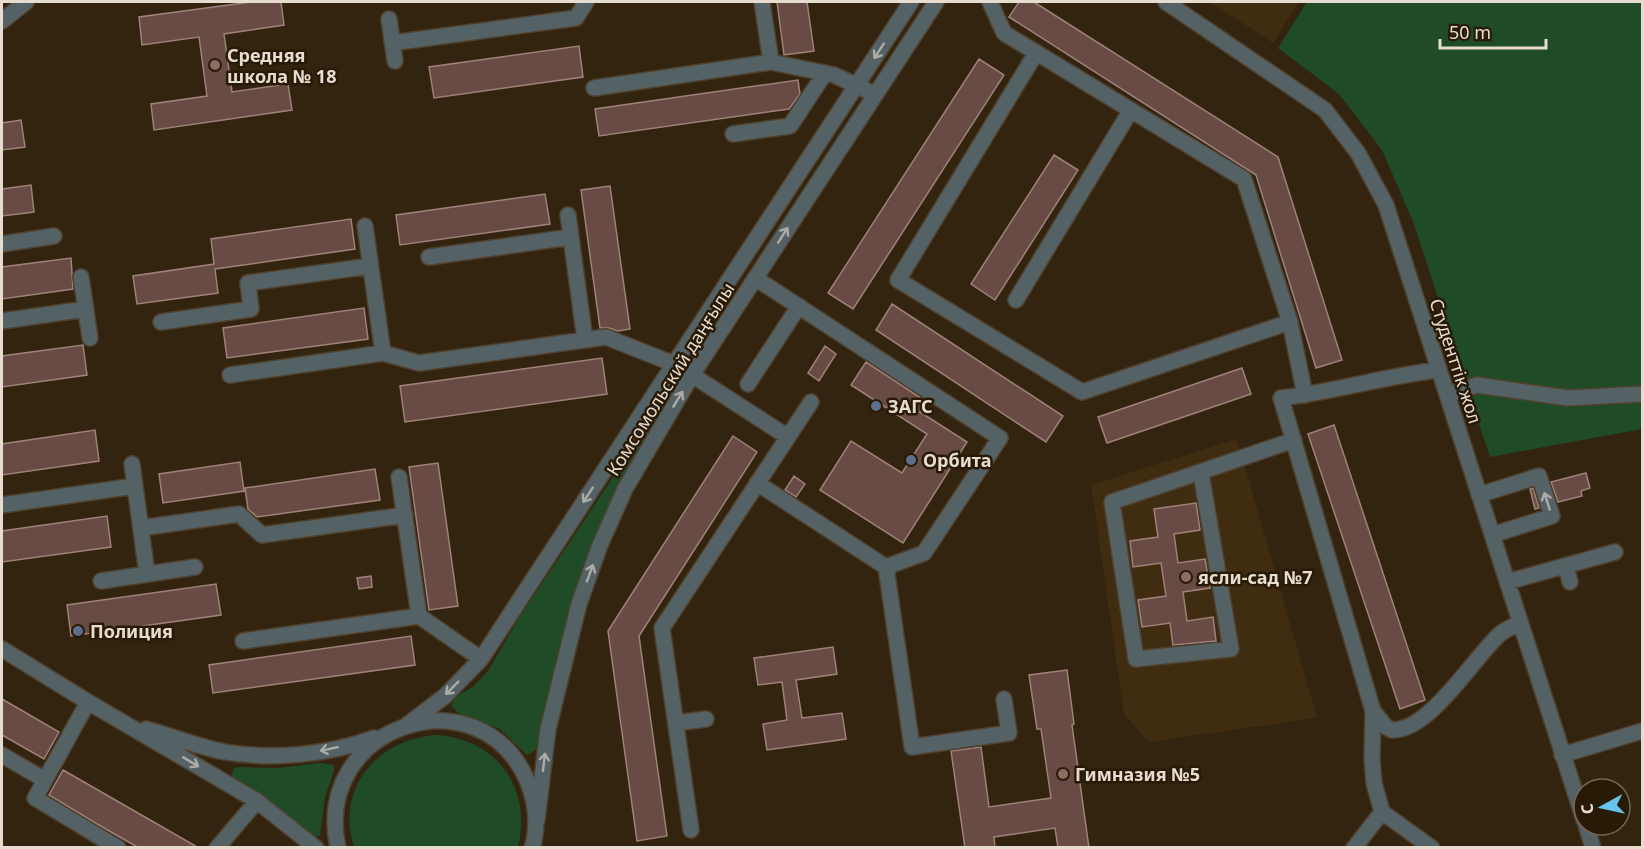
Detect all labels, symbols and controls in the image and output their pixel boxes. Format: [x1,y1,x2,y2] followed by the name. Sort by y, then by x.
[1440,12,1546,50] scale bar
[1449,20,1491,44] text: 50 m
[873,42,885,58] one-way arrow
[227,43,336,88] place label: Средняя школа № 18
[208,58,222,72] marker: Средняя школа № 18
[777,227,789,244] one-way arrow
[601,278,739,480] street label: Комсомольский даңғылы
[1424,295,1488,427] street label: Студенттік жол
[672,391,684,408] one-way arrow
[888,394,933,418] place label: ЗАГС
[869,399,883,413] marker: ЗАГС
[923,448,992,472] place label: Орбита
[904,453,918,467] marker: Орбита
[582,486,594,503] one-way arrow
[1541,492,1552,511] one-way arrow
[586,564,597,583] one-way arrow
[1198,565,1313,589] place label: ясли-сад №7
[1179,570,1193,584] marker: ясли-сад №7
[90,619,173,643] place label: Полиция
[71,624,85,638] marker: Полиция
[445,681,460,696] one-way arrow
[320,744,339,755] one-way arrow
[539,753,550,772] one-way arrow
[182,757,199,769] one-way arrow
[1075,762,1200,786] place label: Гимназия №5
[1056,767,1070,781] marker: Гимназия №5
[1572,777,1632,837] north arrow
[1576,802,1599,816] text: С

